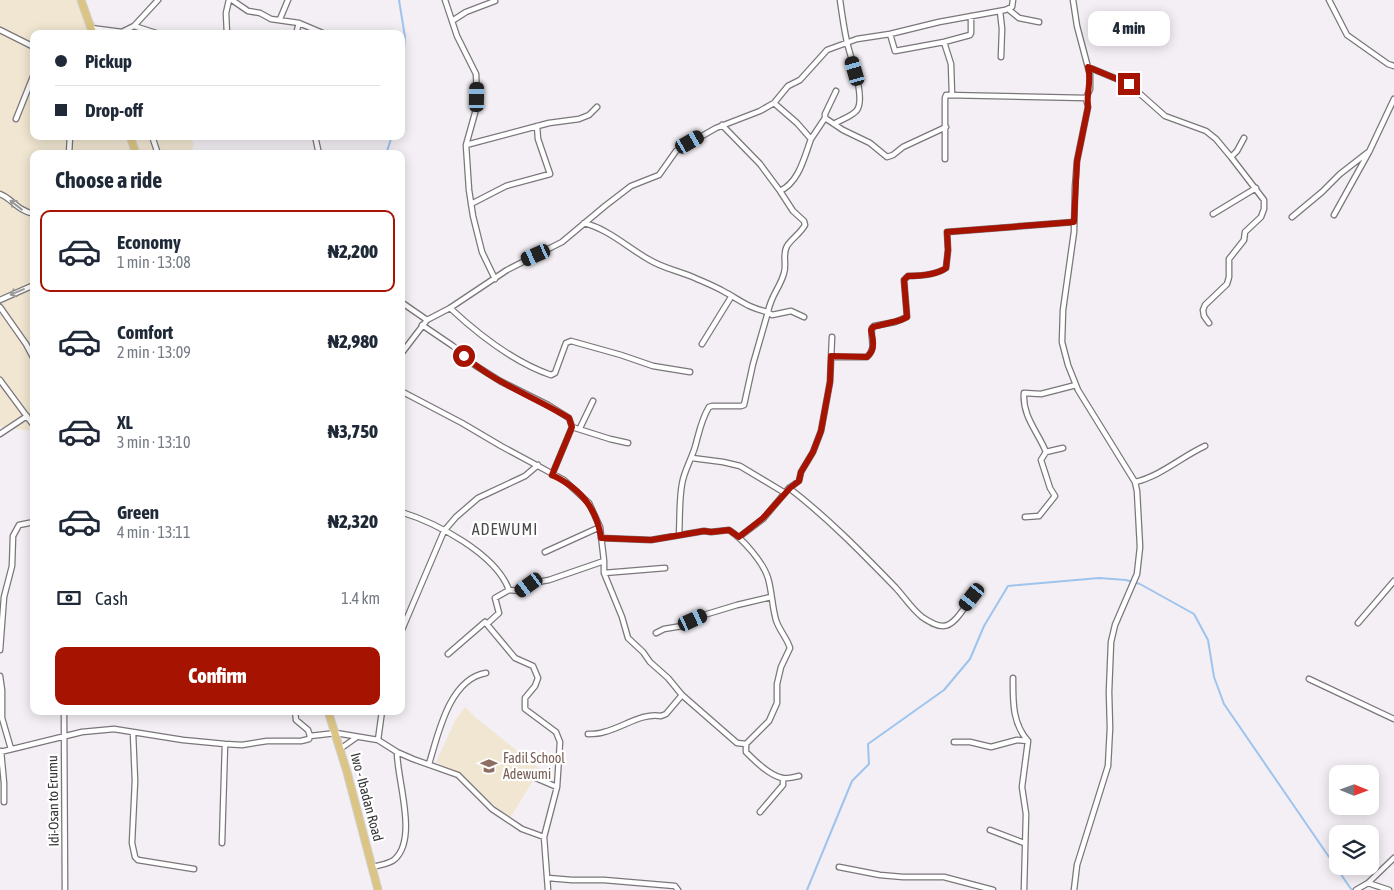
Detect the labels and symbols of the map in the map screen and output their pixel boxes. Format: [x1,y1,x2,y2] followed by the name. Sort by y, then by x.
[1088,12,1170,46] callout: 4 min
[843,55,866,87] car
[1118,73,1140,95] route end
[469,82,484,112] car
[673,128,706,156] car
[9,200,23,210] one-way arrow
[519,242,552,268] car
[10,288,25,297] one-way arrow
[453,345,475,367] route start
[472,520,538,538] district label: ADEWUMI
[512,570,545,600] car
[956,581,987,613] car
[676,607,709,633] car
[503,750,565,782] place label: Fadil School Adewumi
[347,751,387,843] street label: Iwo - Ibadan Road
[44,755,62,847] street label: Idi-Osan to Erumu
[479,756,499,776] school or university icon: Fadil School Adewumi
[1329,765,1379,815] north arrow

